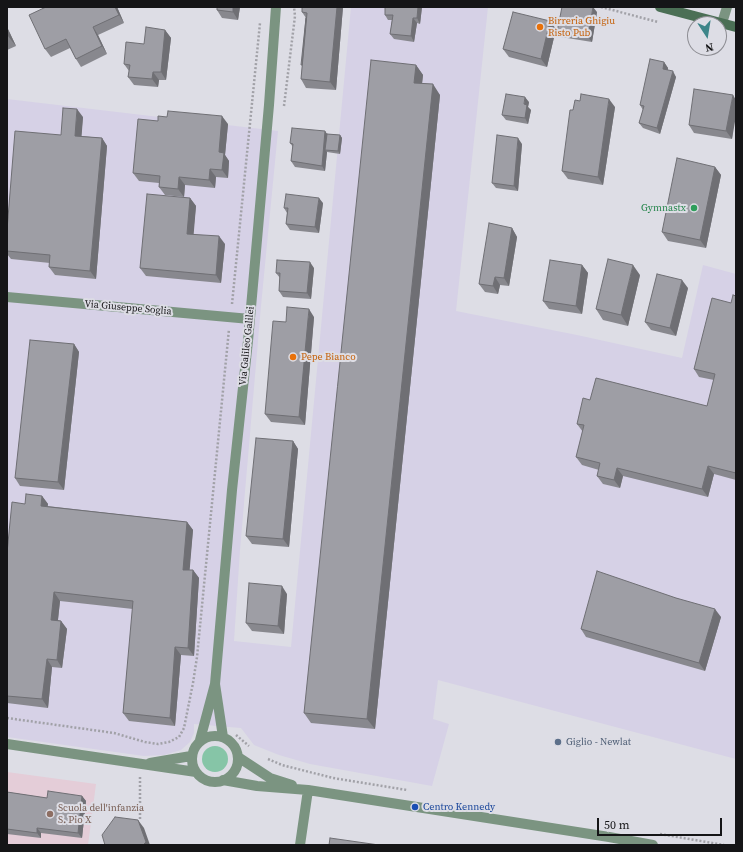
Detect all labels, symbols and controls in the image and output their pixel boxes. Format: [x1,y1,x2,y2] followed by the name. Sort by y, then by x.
[548,15,615,38] place label: Birreria Ghigiu Risto Pub
[687,16,727,56] north arrow
[535,22,545,32] marker: Birreria Ghigiu Risto Pub
[704,39,715,55] text: N
[641,202,686,214] place label: Gymnastx
[689,203,699,213] marker: Gymnastx
[84,298,172,318] street label: Via Giuseppe Soglia
[237,306,257,386] street label: Via Galileo Galilei
[301,351,356,363] place label: Pepe Bianco
[288,352,298,362] marker: Pepe Bianco
[566,736,631,748] place label: Giglio - Newlat
[553,737,563,747] marker: Giglio - Newlat
[423,801,495,813] place label: Centro Kennedy
[58,802,144,826] place label: Scuola dell'infanzia S. Pio X
[410,802,420,812] marker: Centro Kennedy
[45,809,55,819] marker: Scuola dell'infanzia S. Pio X
[599,810,724,836] scale bar
[604,817,630,833] text: 50 m

